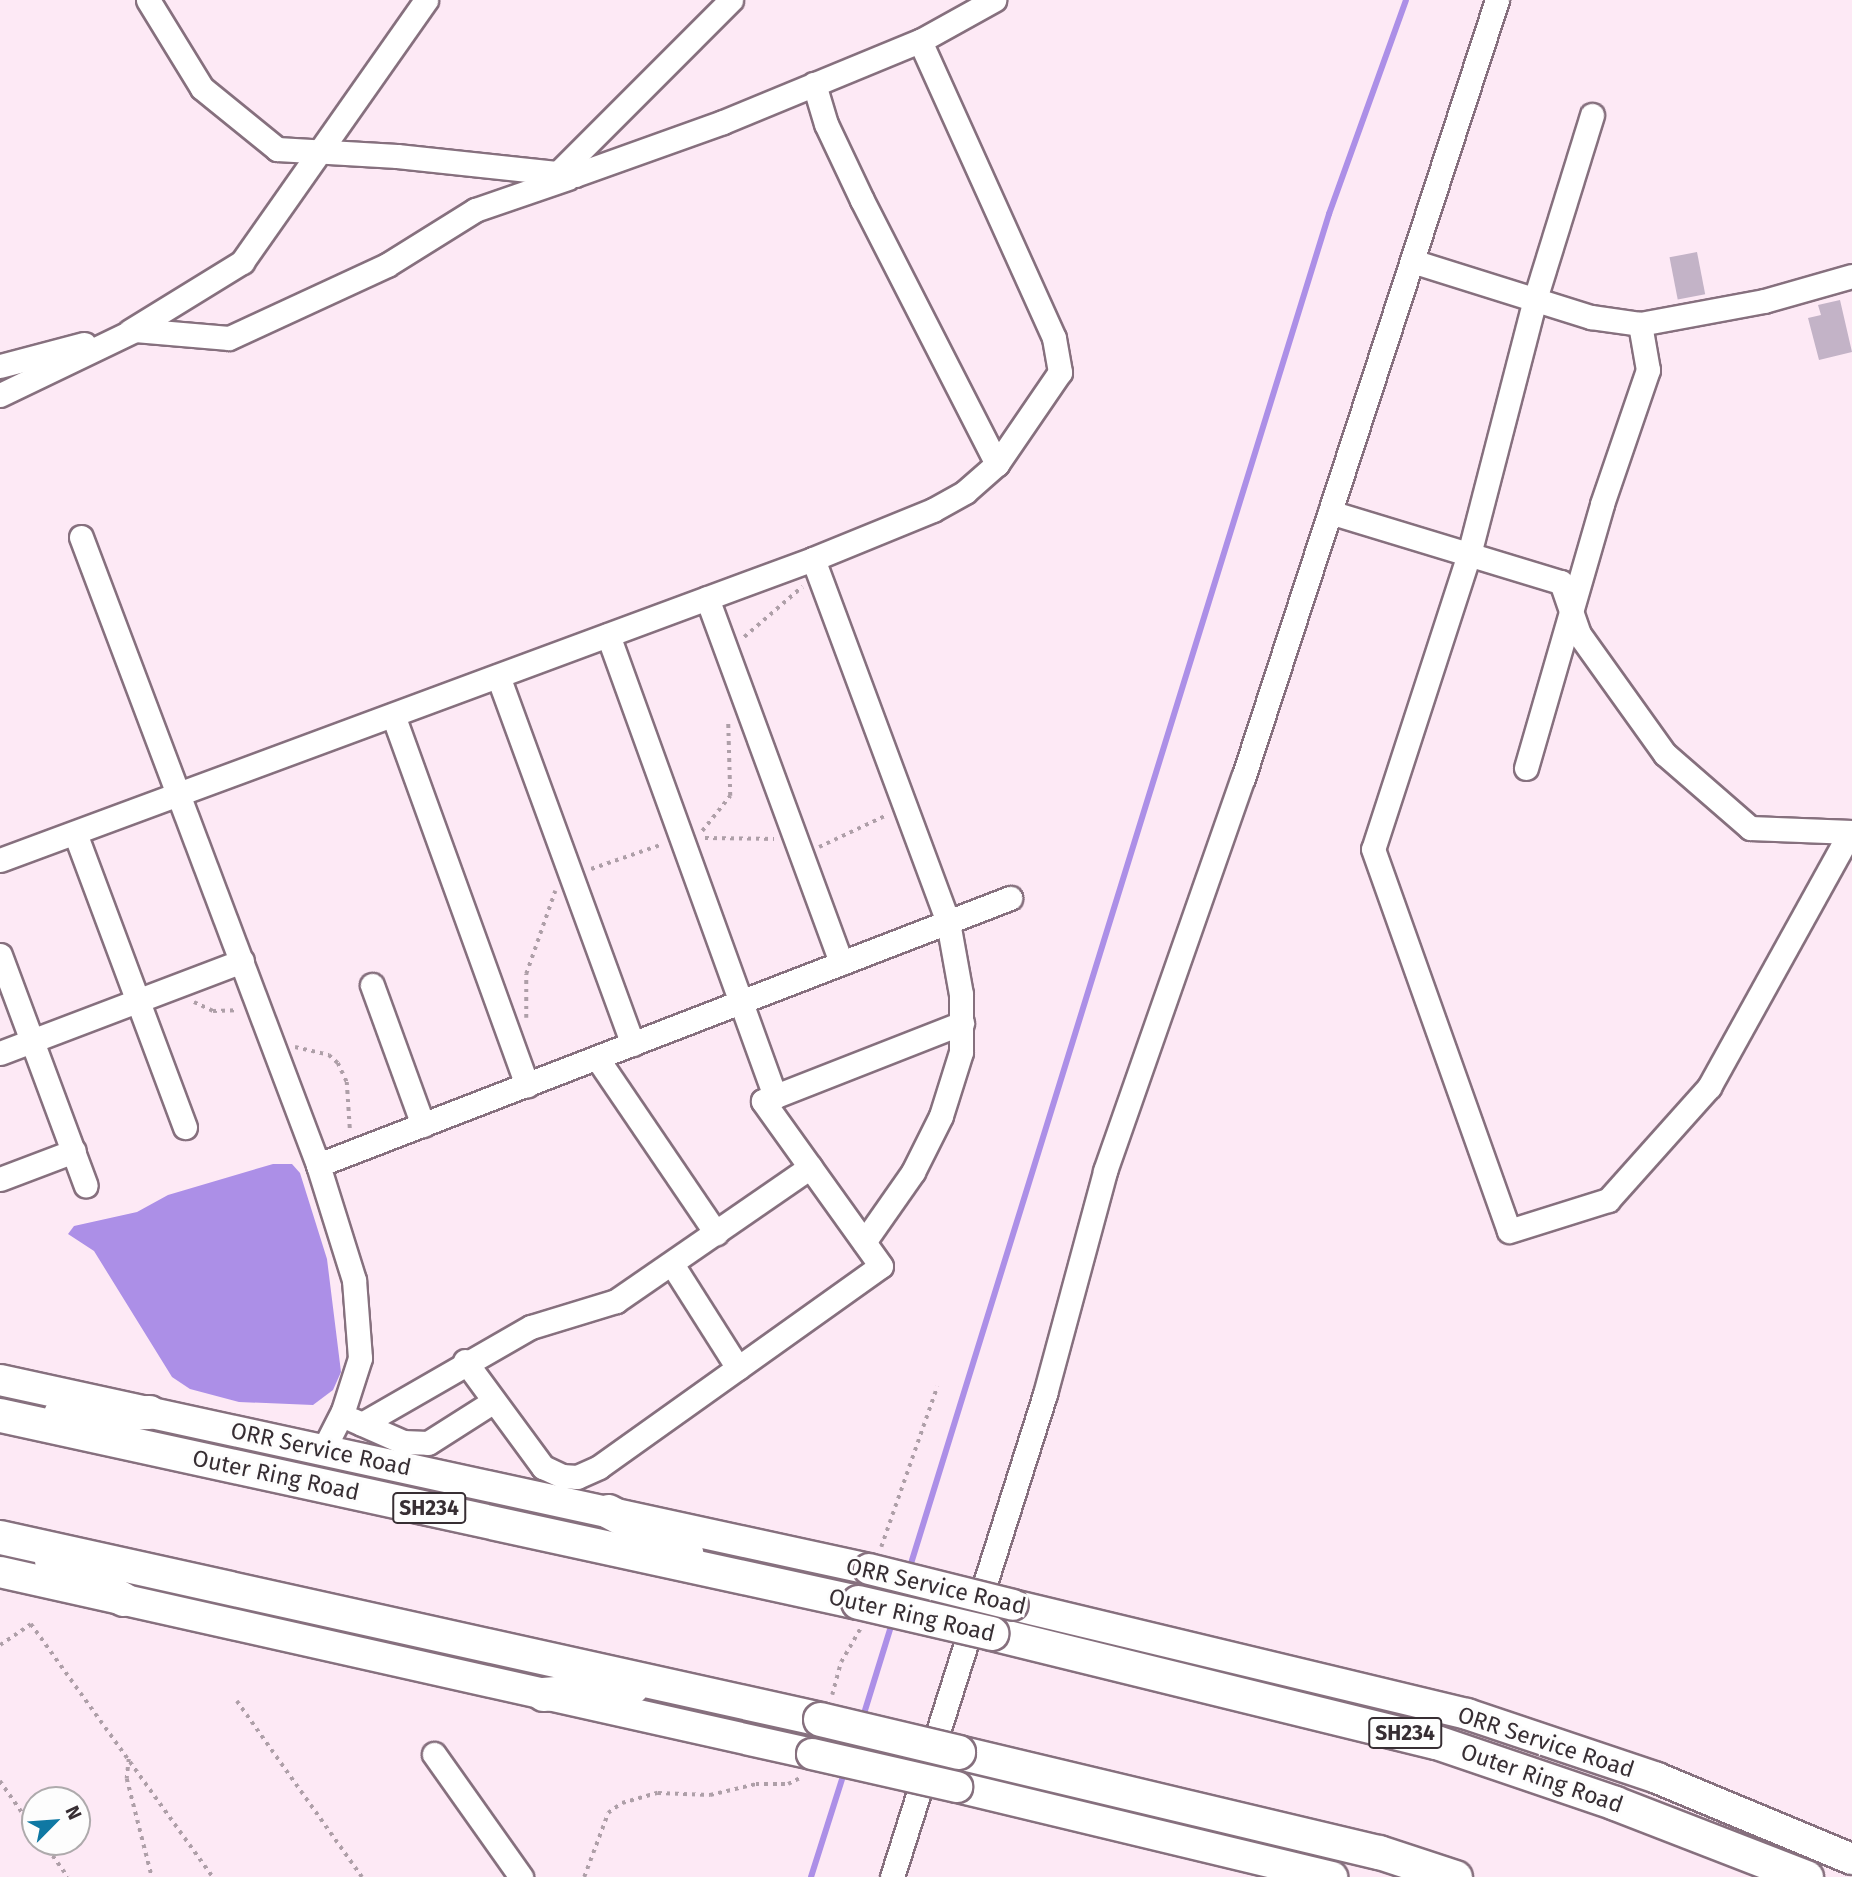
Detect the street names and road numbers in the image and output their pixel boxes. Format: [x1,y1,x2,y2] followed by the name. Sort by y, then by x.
[228,1416,414,1482] street label: ORR Service Road
[190,1444,362,1506] street label: Outer Ring Road
[392,1490,466,1526] road number: SH234
[843,1552,1029,1620] street label: ORR Service Road
[826,1582,998,1648] street label: Outer Ring Road
[1454,1700,1638,1784] street label: ORR Service Road
[1368,1716,1442,1750] road number: SH234
[1457,1737,1627,1819] street label: Outer Ring Road

